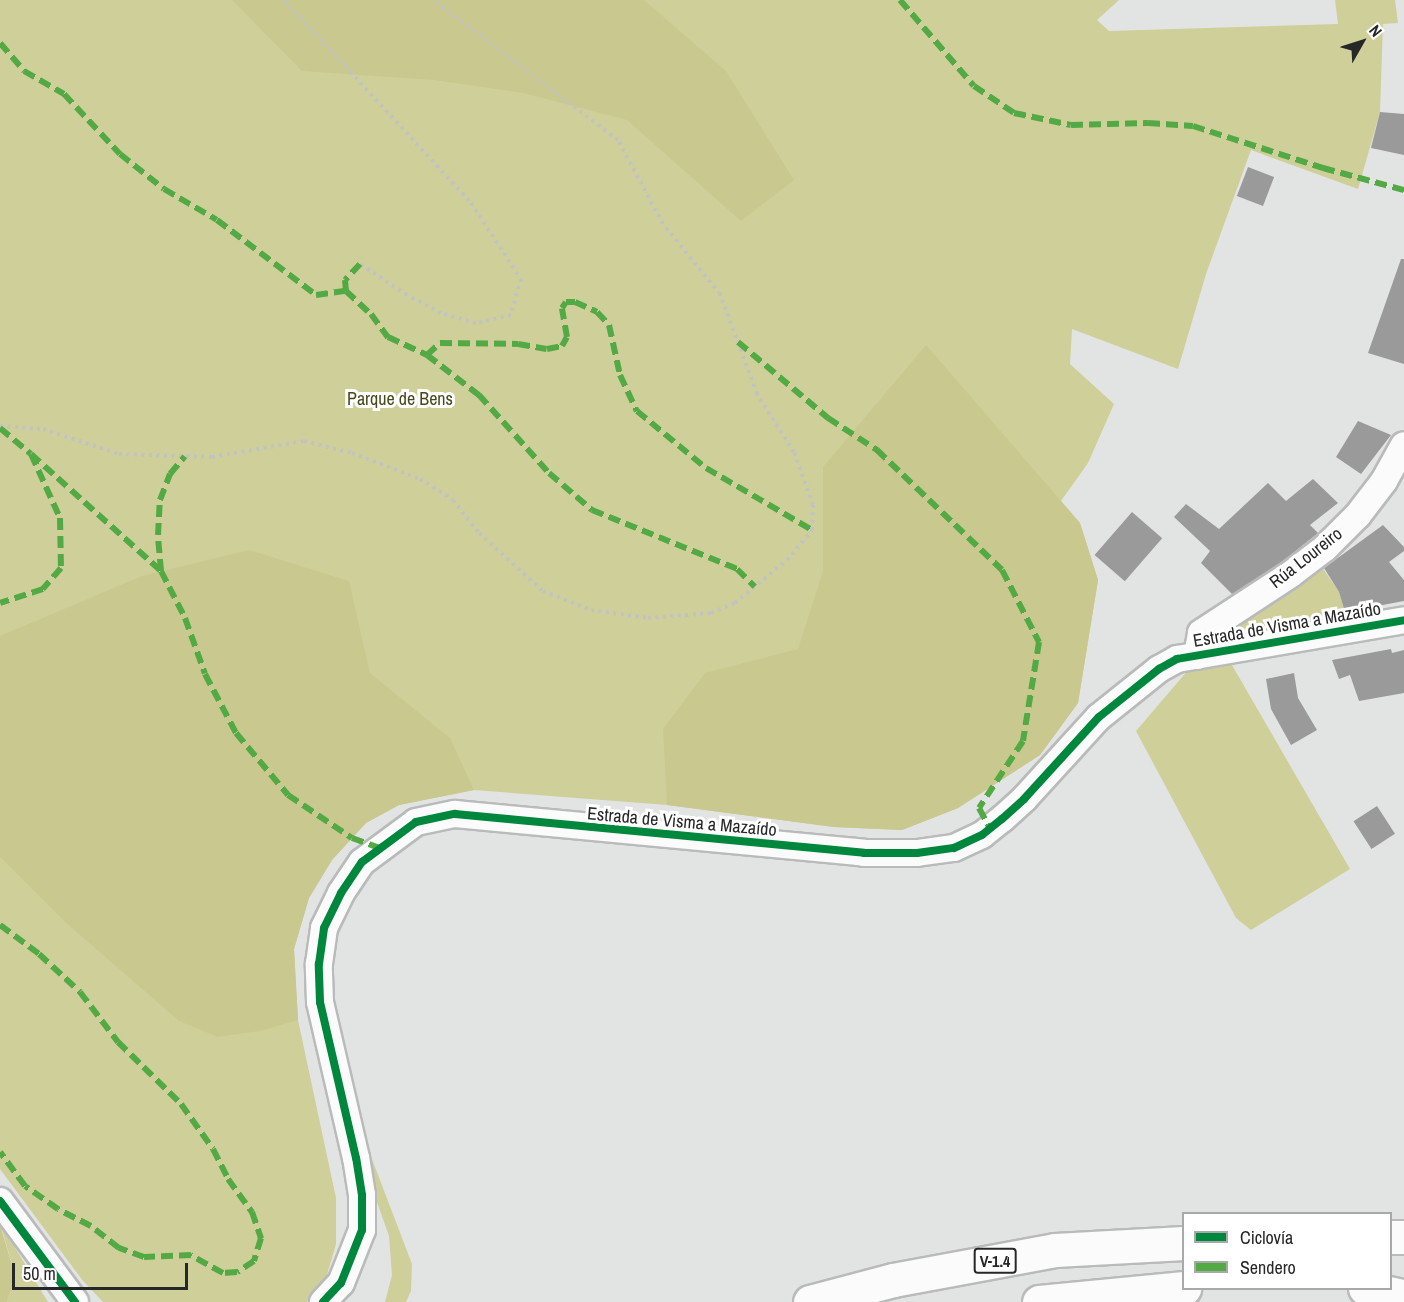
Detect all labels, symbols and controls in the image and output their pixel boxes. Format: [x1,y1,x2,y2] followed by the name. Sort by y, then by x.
[1332,12,1392,72] north arrow
[1364,20,1388,41] text: N
[347,388,453,410] park label: Parque de Bens
[1265,523,1347,593] street label: Rúa Loureiro
[1192,598,1382,652] street label: Estrada de Visma a Mazaído
[586,803,778,841] street label: Estrada de Visma a Mazaído
[1182,1212,1392,1290] legend
[1240,1225,1293,1250] text: Ciclovía
[972,1248,1018,1274] road number: V-1.4
[15,1251,190,1289] scale bar
[1240,1255,1296,1280] text: Sendero
[23,1261,56,1286] text: 50 m

